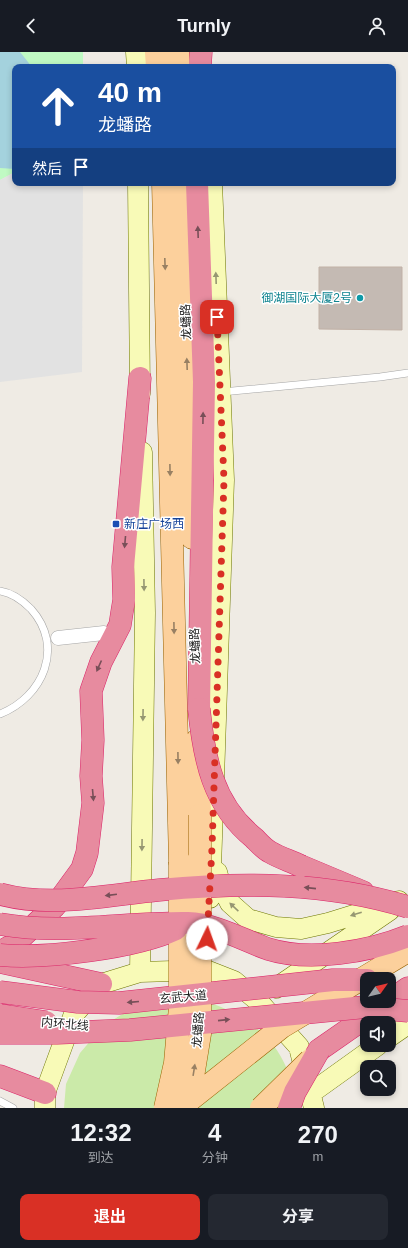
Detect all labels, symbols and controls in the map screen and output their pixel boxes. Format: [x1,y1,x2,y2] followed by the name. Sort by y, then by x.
[20,15,42,37] icon: back
[366,15,388,37] icon: person
[177,16,231,36] text: Turnly
[98,77,162,108] text: 40 m
[32,80,84,132] icon: ahead
[98,115,152,135] text: 龙蟠路
[70,156,92,178] icon: arrive
[32,160,62,177] text: 然后
[195,226,202,238] one-way arrow
[162,258,168,271] one-way arrow
[213,271,219,284] one-way arrow
[261,291,352,305] place label: 御湖国际大厦2号
[355,293,365,303] marker: 御湖国际大厦2号
[200,300,234,334] pin
[178,304,194,340] street label: 龙蟠路
[206,306,228,328] icon: arrive
[184,357,190,370] one-way arrow
[200,412,207,424] one-way arrow
[167,464,173,477] one-way arrow
[124,517,184,531] place label: 新庄广场西
[111,519,121,529] marker: 新庄广场西
[122,536,129,548] one-way arrow
[141,579,147,592] one-way arrow
[171,622,177,635] one-way arrow
[187,628,203,664] street label: 龙蟠路
[96,661,102,672] one-way arrow
[140,709,147,721] one-way arrow
[175,752,181,765] one-way arrow
[89,789,96,801] one-way arrow
[139,839,145,852] one-way arrow
[304,884,316,891] one-way arrow
[105,892,117,898] one-way arrow
[230,903,239,912] one-way arrow
[350,911,362,917] one-way arrow
[186,918,228,960] position arrow
[360,972,396,1008] north arrow
[360,972,396,1096] map controls
[158,988,208,1006] street label: 玄武大道
[127,998,139,1005] one-way arrow
[190,1012,206,1048] street label: 龙蟠路
[40,1015,90,1033] street label: 内环北线
[360,1016,396,1052] button: sound
[218,1017,230,1023] one-way arrow
[360,1060,396,1096] button: search
[191,1064,197,1076] one-way arrow
[70,1119,132,1146] text: 12:32
[208,1119,221,1146] text: 4
[298,1121,338,1148] text: 270
[312,1149,323,1164] text: m
[88,1150,114,1165] text: 到达
[202,1150,228,1165] text: 分钟
[20,1194,200,1240] button: 退出
[208,1194,388,1240] button: 分享

